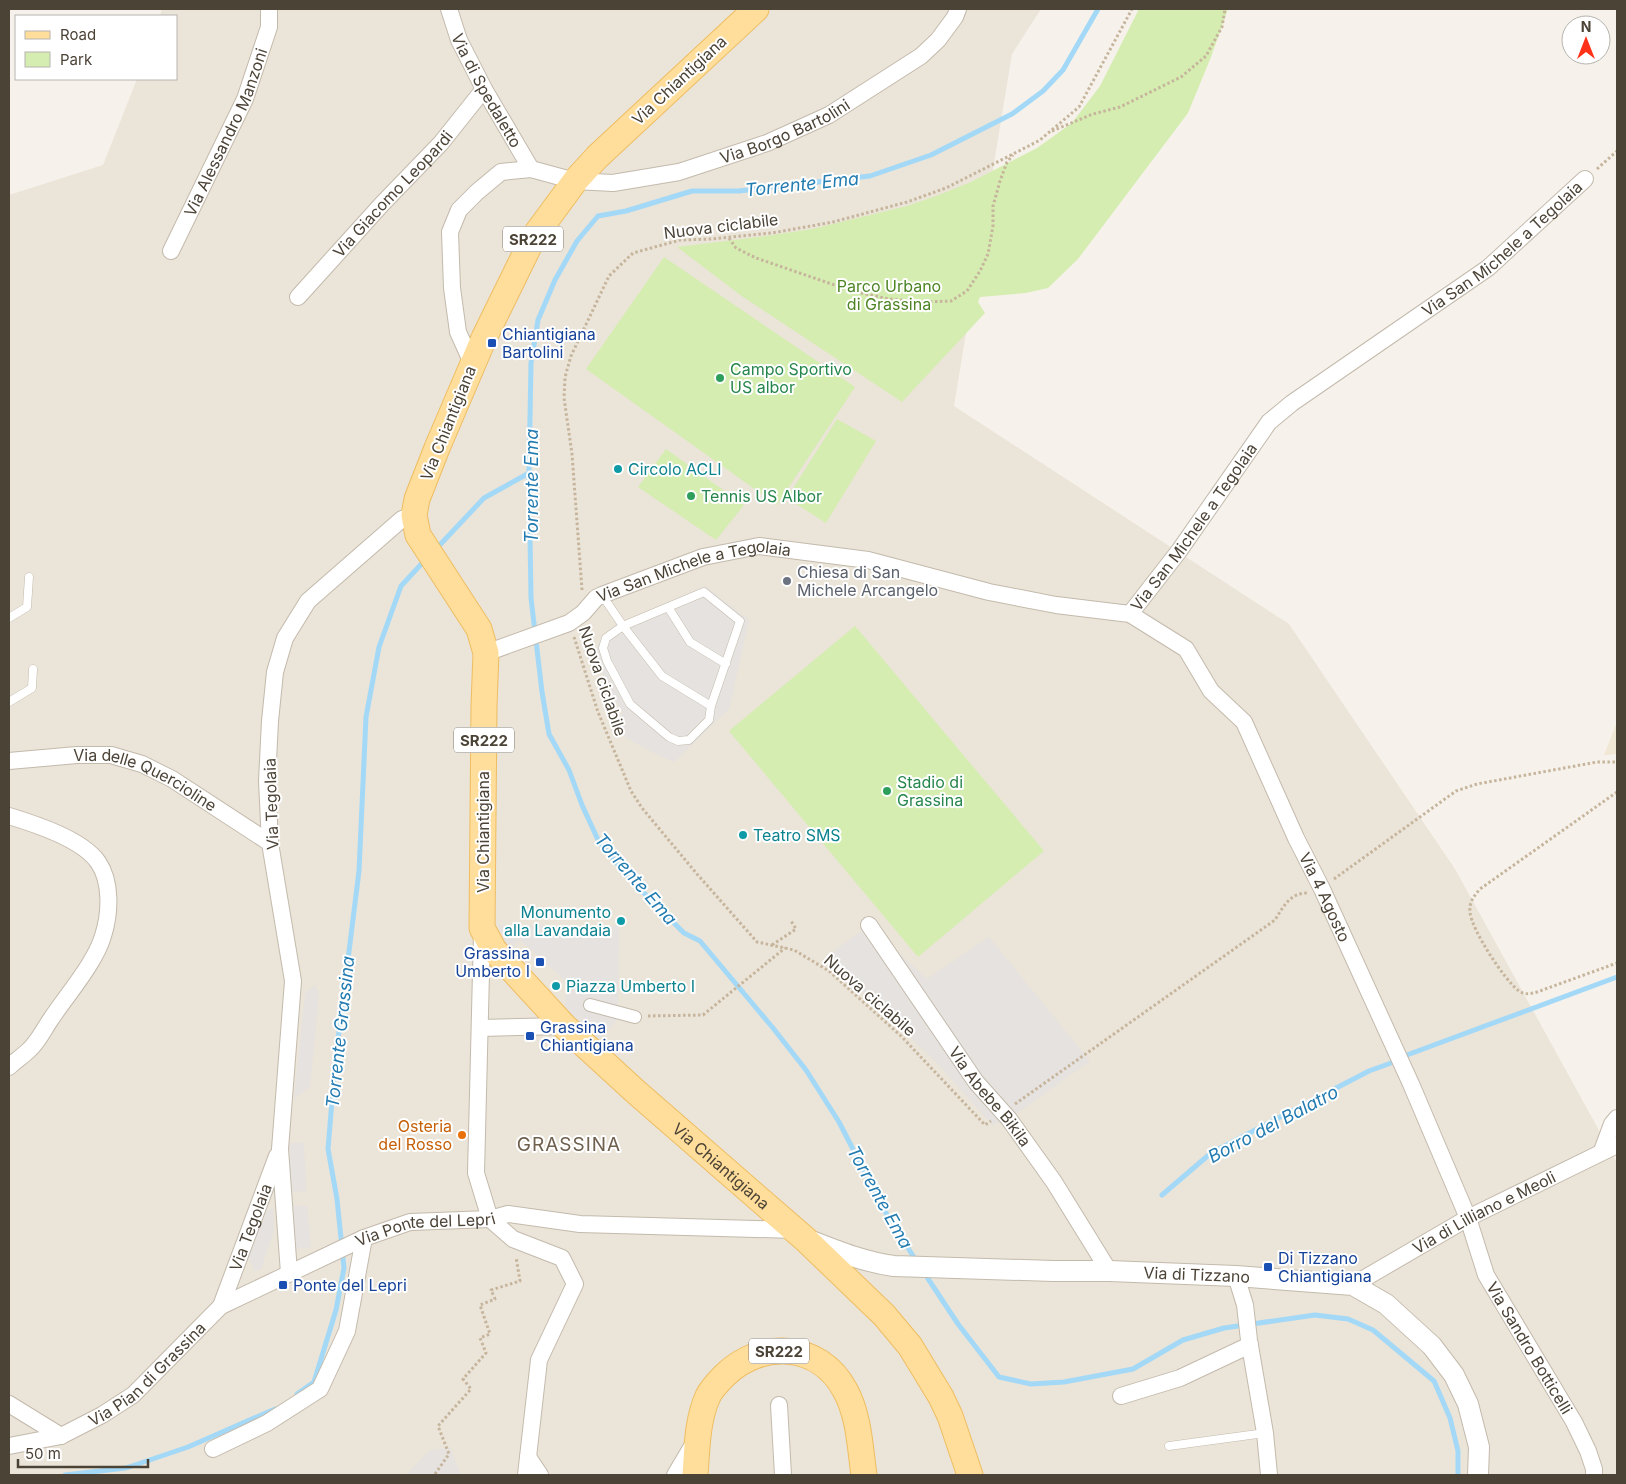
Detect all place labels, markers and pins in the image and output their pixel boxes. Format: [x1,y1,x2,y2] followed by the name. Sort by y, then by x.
[502,324,596,362] place label: Chiantigiana Bartolini
[486,337,498,349] marker: Chiantigiana Bartolini
[730,359,852,397] place label: Campo Sportivo US albor
[714,372,726,384] marker: Campo Sportivo US albor
[628,459,722,479] place label: Circolo ACLI
[612,463,624,475] marker: Circolo ACLI
[701,486,822,506] place label: Tennis US Albor
[685,490,697,502] marker: Tennis US Albor
[797,562,938,600] place label: Chiesa di San Michele Arcangelo
[781,575,793,587] marker: Chiesa di San Michele Arcangelo
[897,772,963,810] place label: Stadio di Grassina
[881,785,893,797] marker: Stadio di Grassina
[753,825,841,845] place label: Teatro SMS
[737,829,749,841] marker: Teatro SMS
[504,902,611,940] place label: Monumento alla Lavandaia
[615,915,627,927] marker: Monumento alla Lavandaia
[455,943,530,981] place label: Grassina Umberto I
[534,956,546,968] marker: Grassina Umberto I
[566,976,695,996] place label: Piazza Umberto I
[550,980,562,992] marker: Piazza Umberto I
[540,1017,634,1055] place label: Grassina Chiantigiana
[524,1030,536,1042] marker: Grassina Chiantigiana
[378,1116,452,1154] place label: Osteria del Rosso
[456,1129,468,1141] marker: Osteria del Rosso
[1278,1248,1372,1286] place label: Di Tizzano Chiantigiana
[1262,1261,1274,1273] marker: Di Tizzano Chiantigiana
[293,1275,407,1295] place label: Ponte del Lepri
[277,1279,289,1291] marker: Ponte del Lepri

